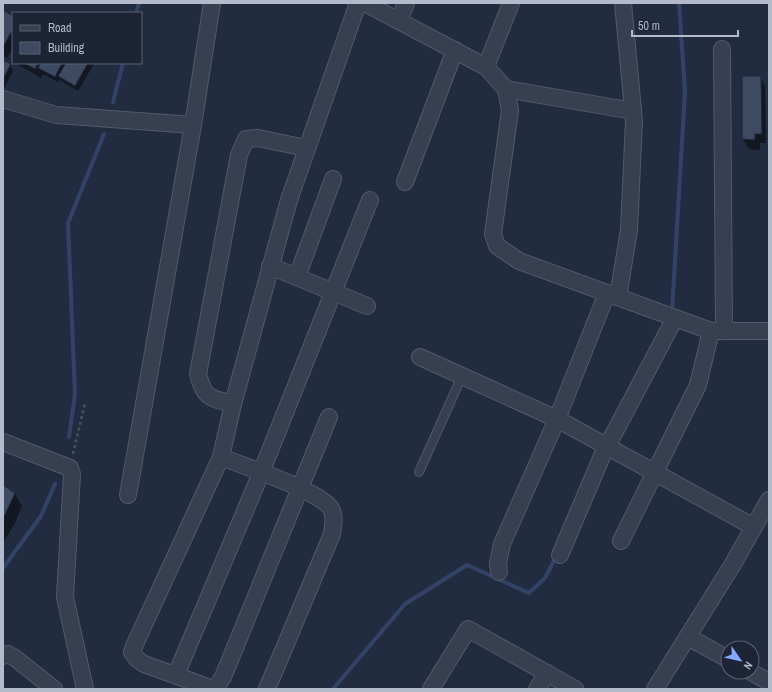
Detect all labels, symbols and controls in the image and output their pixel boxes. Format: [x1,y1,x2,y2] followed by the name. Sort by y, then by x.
[12,12,142,64] legend
[632,12,738,38] scale bar
[638,18,660,34] text: 50 m
[48,20,72,36] text: Road
[48,40,85,56] text: Building
[720,640,760,680] north arrow
[741,659,756,672] text: N

